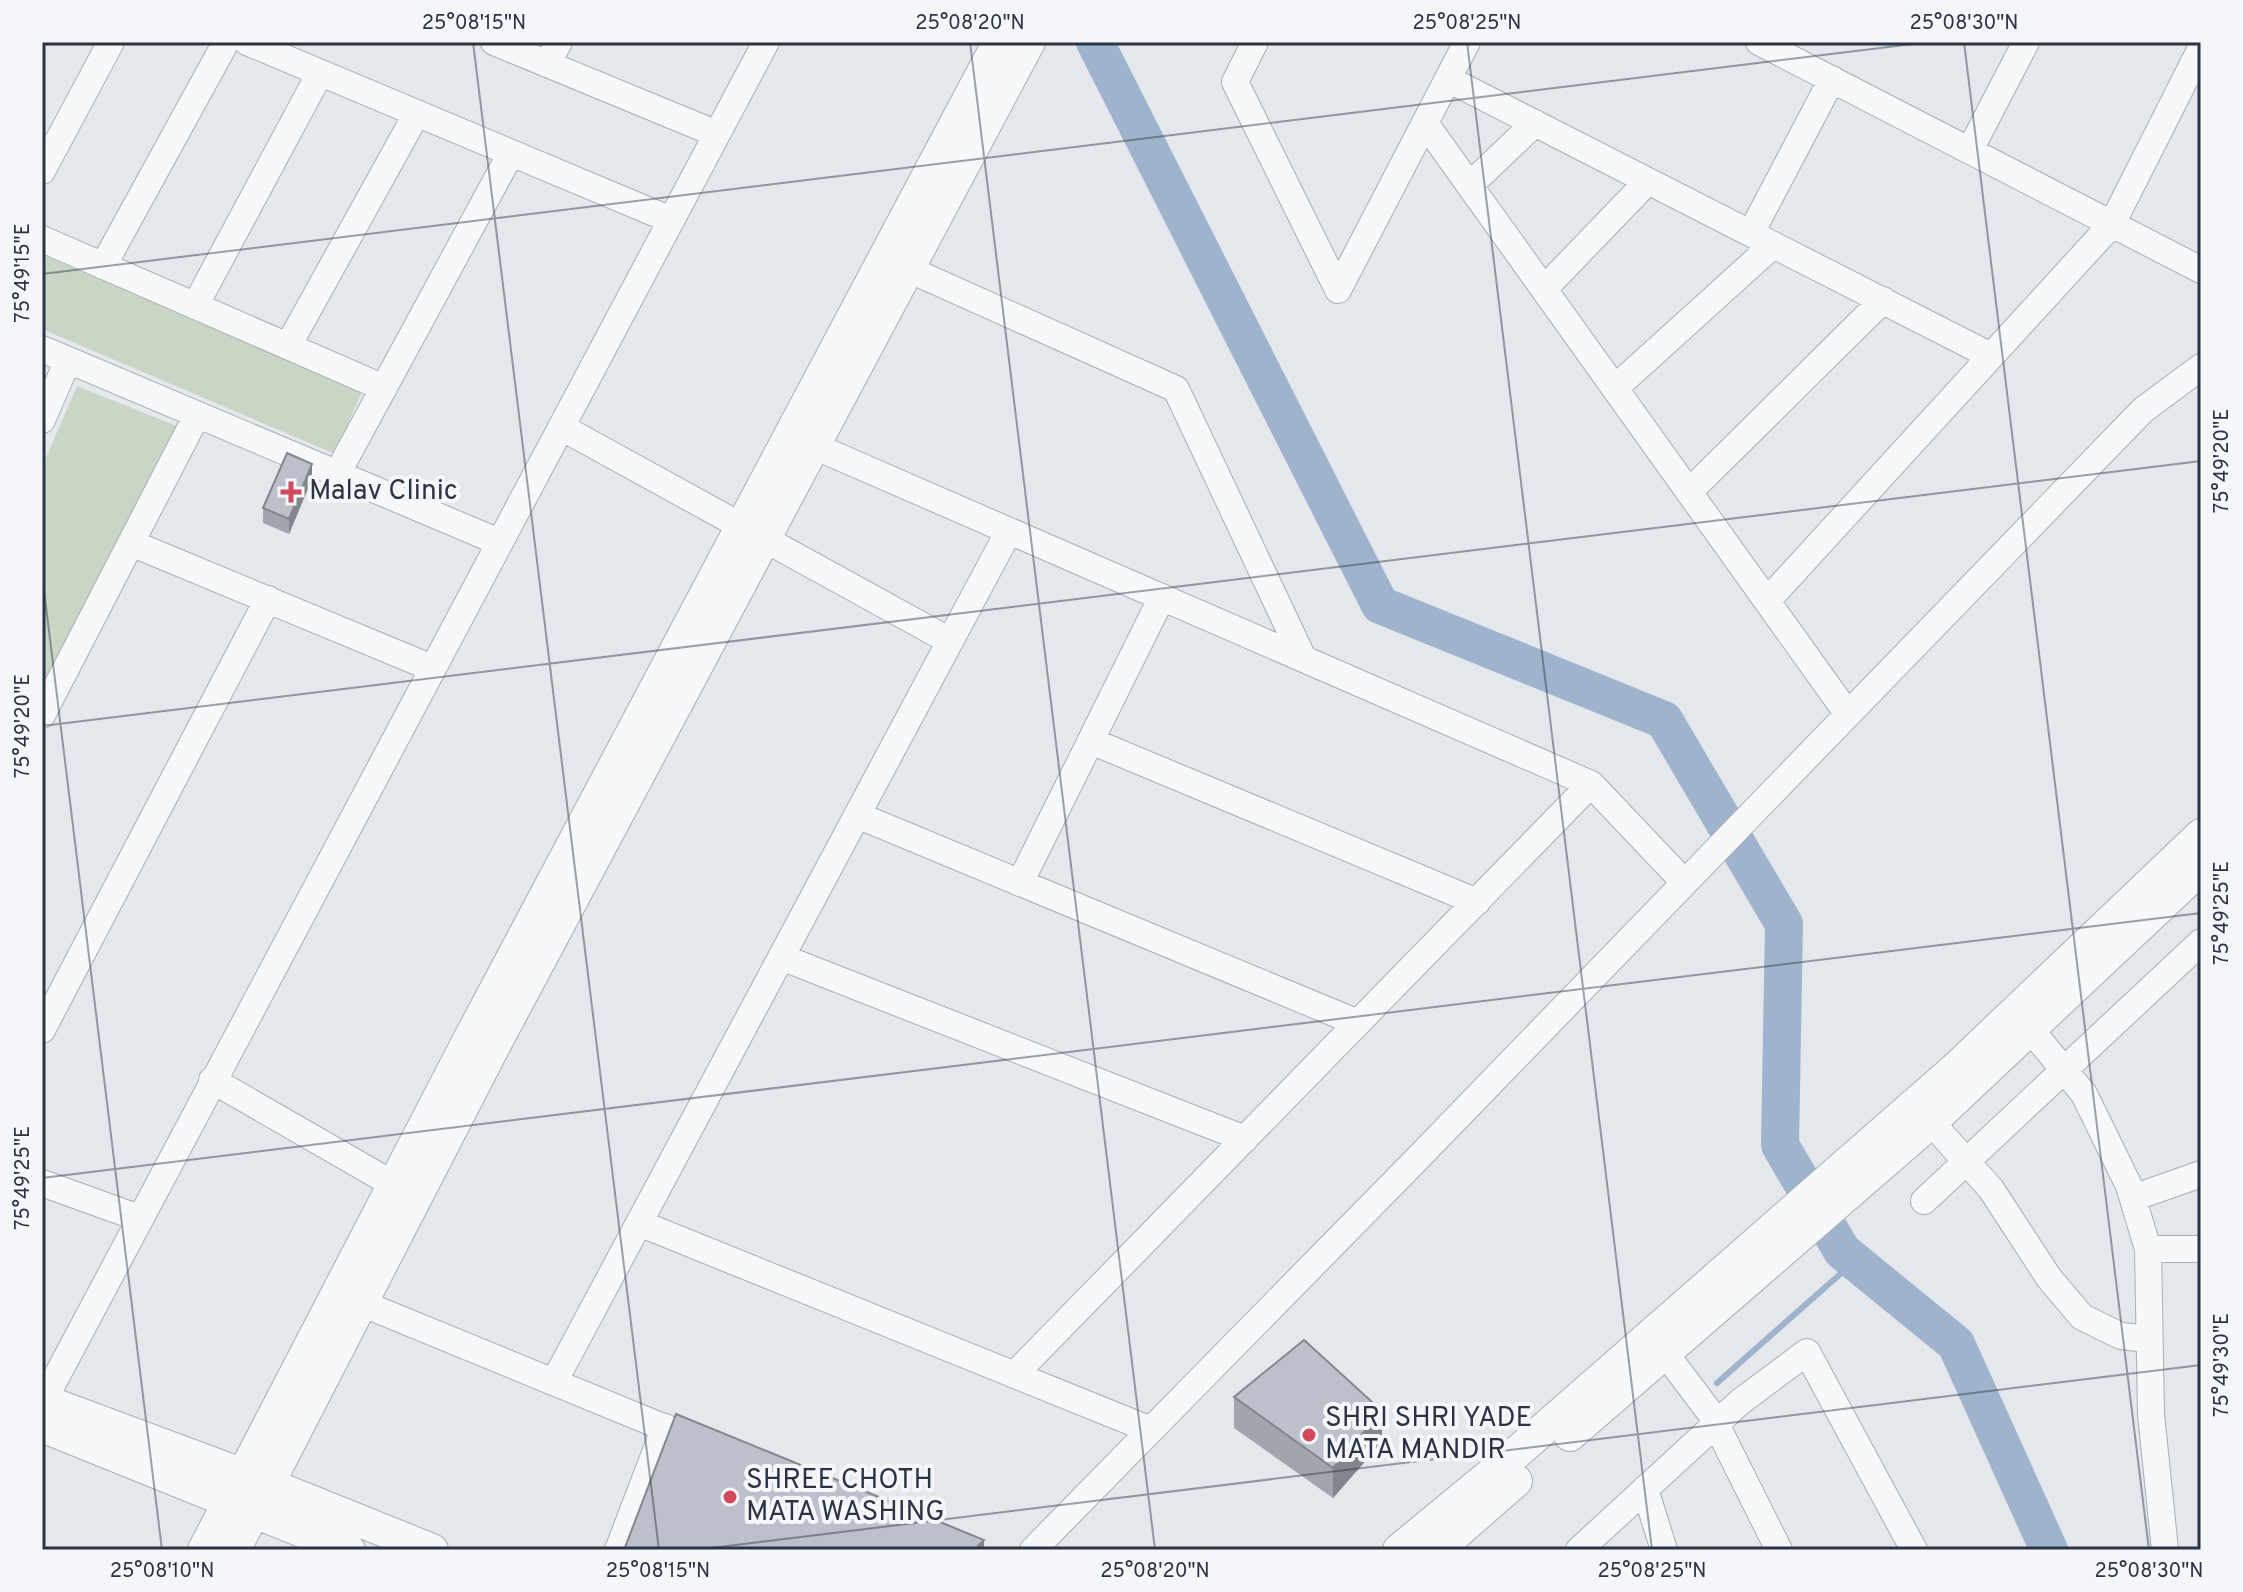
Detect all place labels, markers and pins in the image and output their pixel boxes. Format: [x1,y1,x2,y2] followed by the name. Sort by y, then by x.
[309,474,458,510] place label: Malav Clinic
[280,481,302,503] marker: Malav Clinic
[1325,1401,1532,1469] place label: SHRI SHRI YADE MATA MANDIR
[1300,1426,1318,1444] marker: SHRI SHRI YADE MATA MANDIR
[746,1463,945,1531] place label: SHREE CHOTH MATA WASHING
[721,1488,739,1506] marker: SHREE CHOTH MATA WASHING

